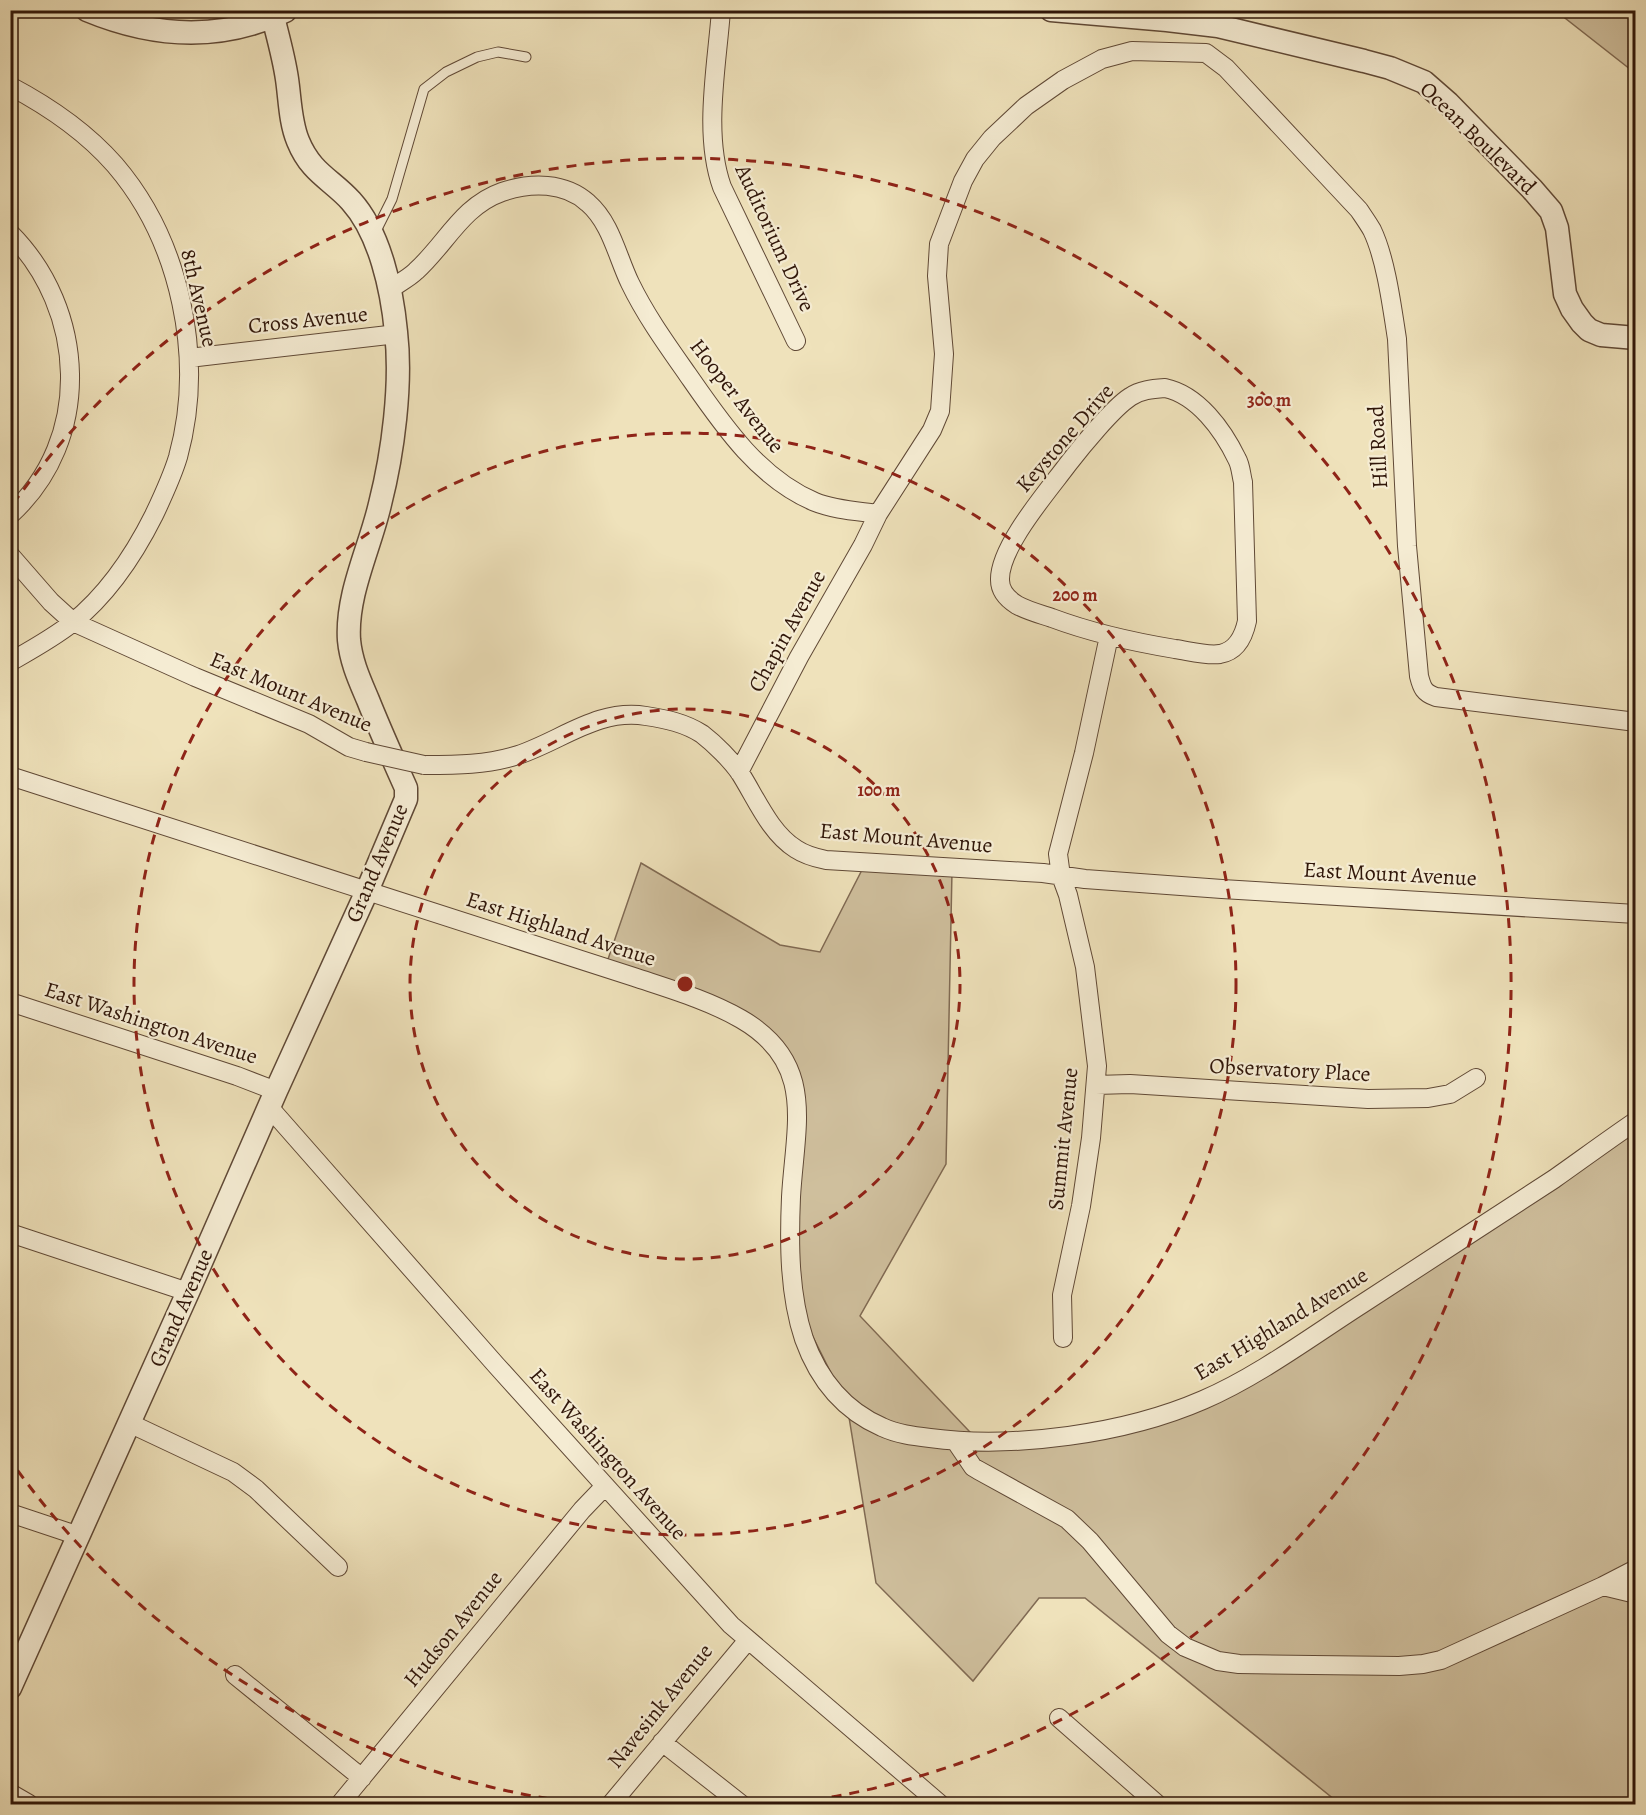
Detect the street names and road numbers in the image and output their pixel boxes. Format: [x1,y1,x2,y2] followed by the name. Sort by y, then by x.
[1413,75,1543,202] street label: Ocean Boulevard
[727,159,822,316] street label: Auditorium Drive
[173,246,225,350] street label: 8th Avenue
[247,299,369,341] street label: Cross Avenue
[683,332,791,460] street label: Hooper Avenue
[1009,377,1121,499] street label: Keystone Drive
[1361,404,1395,489] street label: Hill Road
[741,564,833,698] street label: Chapin Avenue
[205,644,377,740] street label: East Mount Avenue
[338,799,416,927] street label: Grand Avenue
[818,815,994,861] street label: East Mount Avenue
[1303,854,1477,894] street label: East Mount Avenue
[462,884,660,974] street label: East Highland Avenue
[41,974,261,1072] street label: East Washington Avenue
[1209,1051,1371,1089] street label: Observatory Place
[1041,1066,1085,1212] street label: Summit Avenue
[142,1244,220,1372] street label: Grand Avenue
[1188,1260,1374,1388] street label: East Highland Avenue
[522,1361,694,1547] street label: East Washington Avenue
[397,1564,509,1694] street label: Hudson Avenue
[600,1637,720,1775] street label: Navesink Avenue

